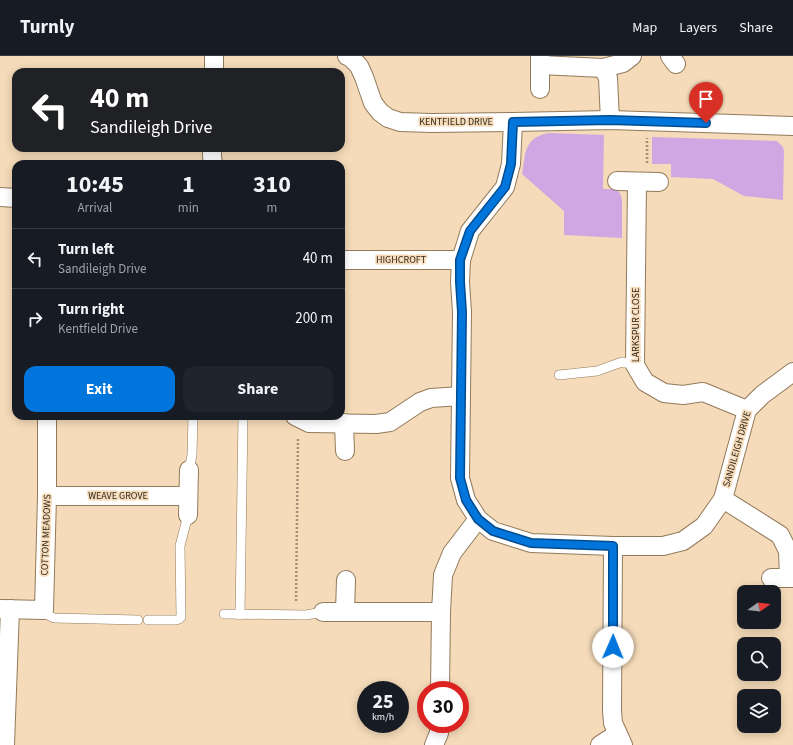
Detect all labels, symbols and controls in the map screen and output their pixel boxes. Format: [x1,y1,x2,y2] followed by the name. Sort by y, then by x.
[20,14,74,41] text: Turnly
[632,18,657,38] text: Map
[679,18,717,38] text: Layers
[739,18,773,38] text: Share
[90,78,149,118] text: 40 m
[689,82,723,123] pin
[24,84,76,136] icon: left
[695,88,717,110] icon: arrive
[90,115,212,140] text: Sandileigh Drive
[419,115,493,129] street label: KENTFIELD DRIVE
[66,167,124,202] text: 10:45
[182,167,195,202] text: 1
[253,167,291,202] text: 310
[77,199,112,217] text: Arrival
[178,199,199,217] text: min
[267,199,277,217] text: m
[58,239,114,260] text: Turn left
[24,248,46,270] icon: left
[303,248,333,269] text: 40 m
[376,253,427,267] street label: HIGHCROFT
[58,260,146,278] text: Sandileigh Drive
[629,288,643,362] street label: LARKSPUR CLOSE
[58,299,124,320] text: Turn right
[24,308,46,330] icon: right
[295,308,333,329] text: 200 m
[58,320,138,338] text: Kentfield Drive
[24,366,175,412] button: Exit
[183,366,333,412] button: Share
[719,409,755,489] street label: SANDILEIGH DRIVE
[88,489,148,503] street label: WEAVE GROVE
[38,494,54,576] street label: COTTON MEADOWS
[737,585,781,629] north arrow
[737,585,781,733] map controls
[592,626,634,668] position arrow
[737,637,781,681] button: search
[417,681,469,733] speed limit sign: 30
[372,688,394,716] text: 25
[737,689,781,733] button: layers
[372,710,394,724] text: km/h

